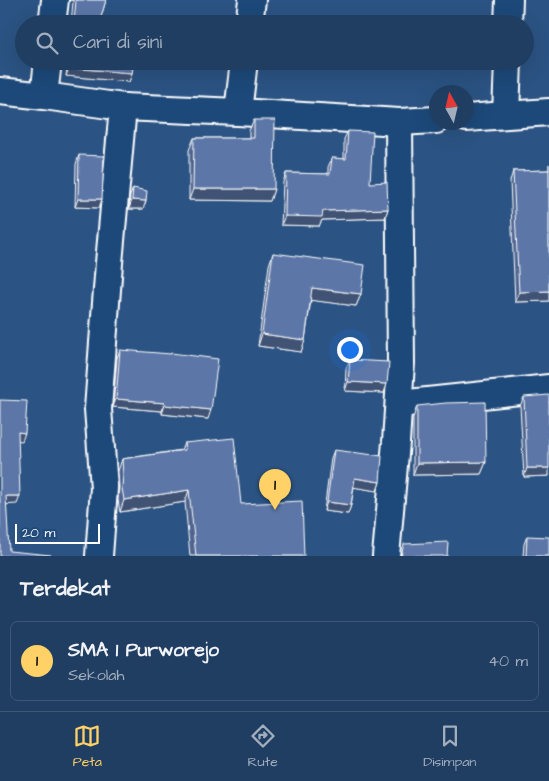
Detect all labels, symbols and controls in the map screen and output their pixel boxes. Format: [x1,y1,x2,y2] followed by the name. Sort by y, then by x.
[15,15,534,70] search box
[33,29,61,57] icon: search
[73,29,162,56] text: Cari di sini
[429,85,474,130] north arrow
[337,337,363,363] your location
[259,469,291,510] pin: 1
[15,521,100,544] scale bar
[22,523,55,543] text: 20 m
[20,574,110,603] text: Terdekat
[68,637,219,664] text: SMA 1 Purworejo
[36,650,38,672] text: 1
[488,650,528,672] text: 40 m
[68,664,124,686] text: Sekolah
[73,722,102,772] tab: Peta
[247,722,278,772] tab: Rute
[423,722,476,772] tab: Disimpan

